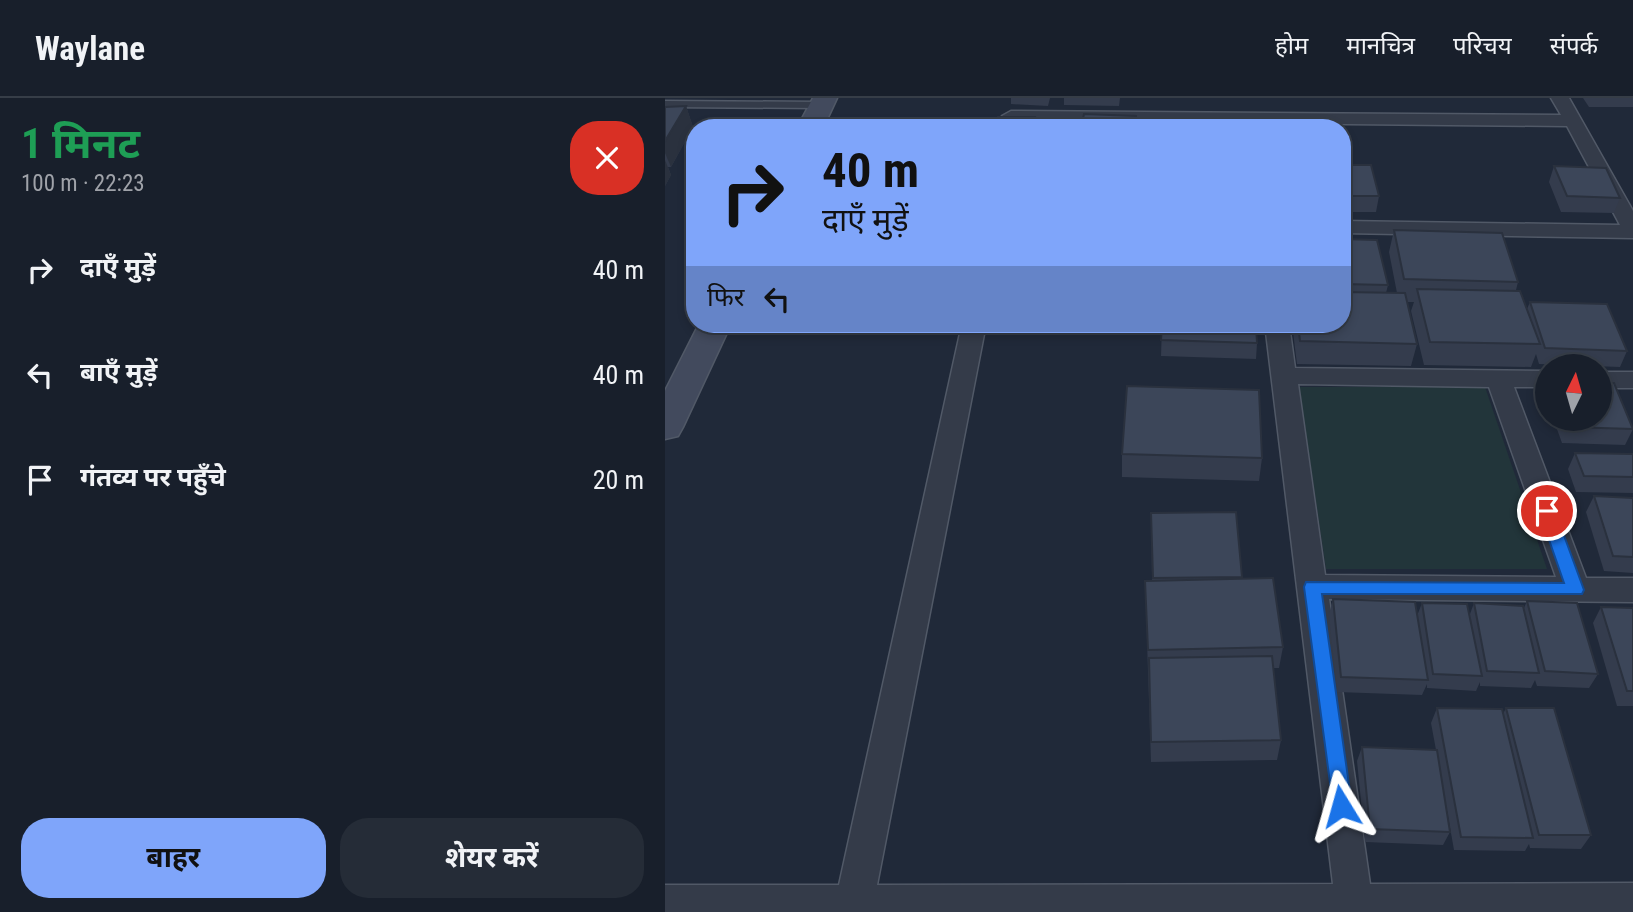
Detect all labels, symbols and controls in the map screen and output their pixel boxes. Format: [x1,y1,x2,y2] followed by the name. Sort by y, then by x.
[35,29,145,68] text: Waylane
[1275,32,1308,60] text: होम
[1346,32,1415,60] text: मानचित्र
[1453,32,1512,60] text: परिचय
[1550,32,1598,60] text: संपर्क
[21,119,140,168] text: 1 मिनट
[570,121,644,195] button: close
[822,142,919,199] text: 40 m
[707,147,798,238] icon: right
[21,170,145,197] text: 100 m · 22:23
[822,201,909,239] text: दाएँ मुड़ें
[21,251,59,289] icon: right
[80,252,156,282] text: दाएँ मुड़ें
[593,255,644,285] text: 40 m
[758,280,796,318] icon: left
[707,282,744,312] text: फिर
[1535,354,1612,430] north arrow
[1535,354,1612,431] map controls
[21,356,59,394] icon: left
[80,357,157,387] text: बाएँ मुड़ें
[593,360,644,390] text: 40 m
[21,461,59,499] icon: arrive
[80,462,226,492] text: गंतव्य पर पहुँचे
[593,465,644,495] text: 20 m
[1517,481,1577,541] pin
[1528,492,1566,530] icon: arrive
[1304,769,1378,843] position arrow
[21,818,326,898] button: बाहर
[340,818,644,898] button: शेयर करें

